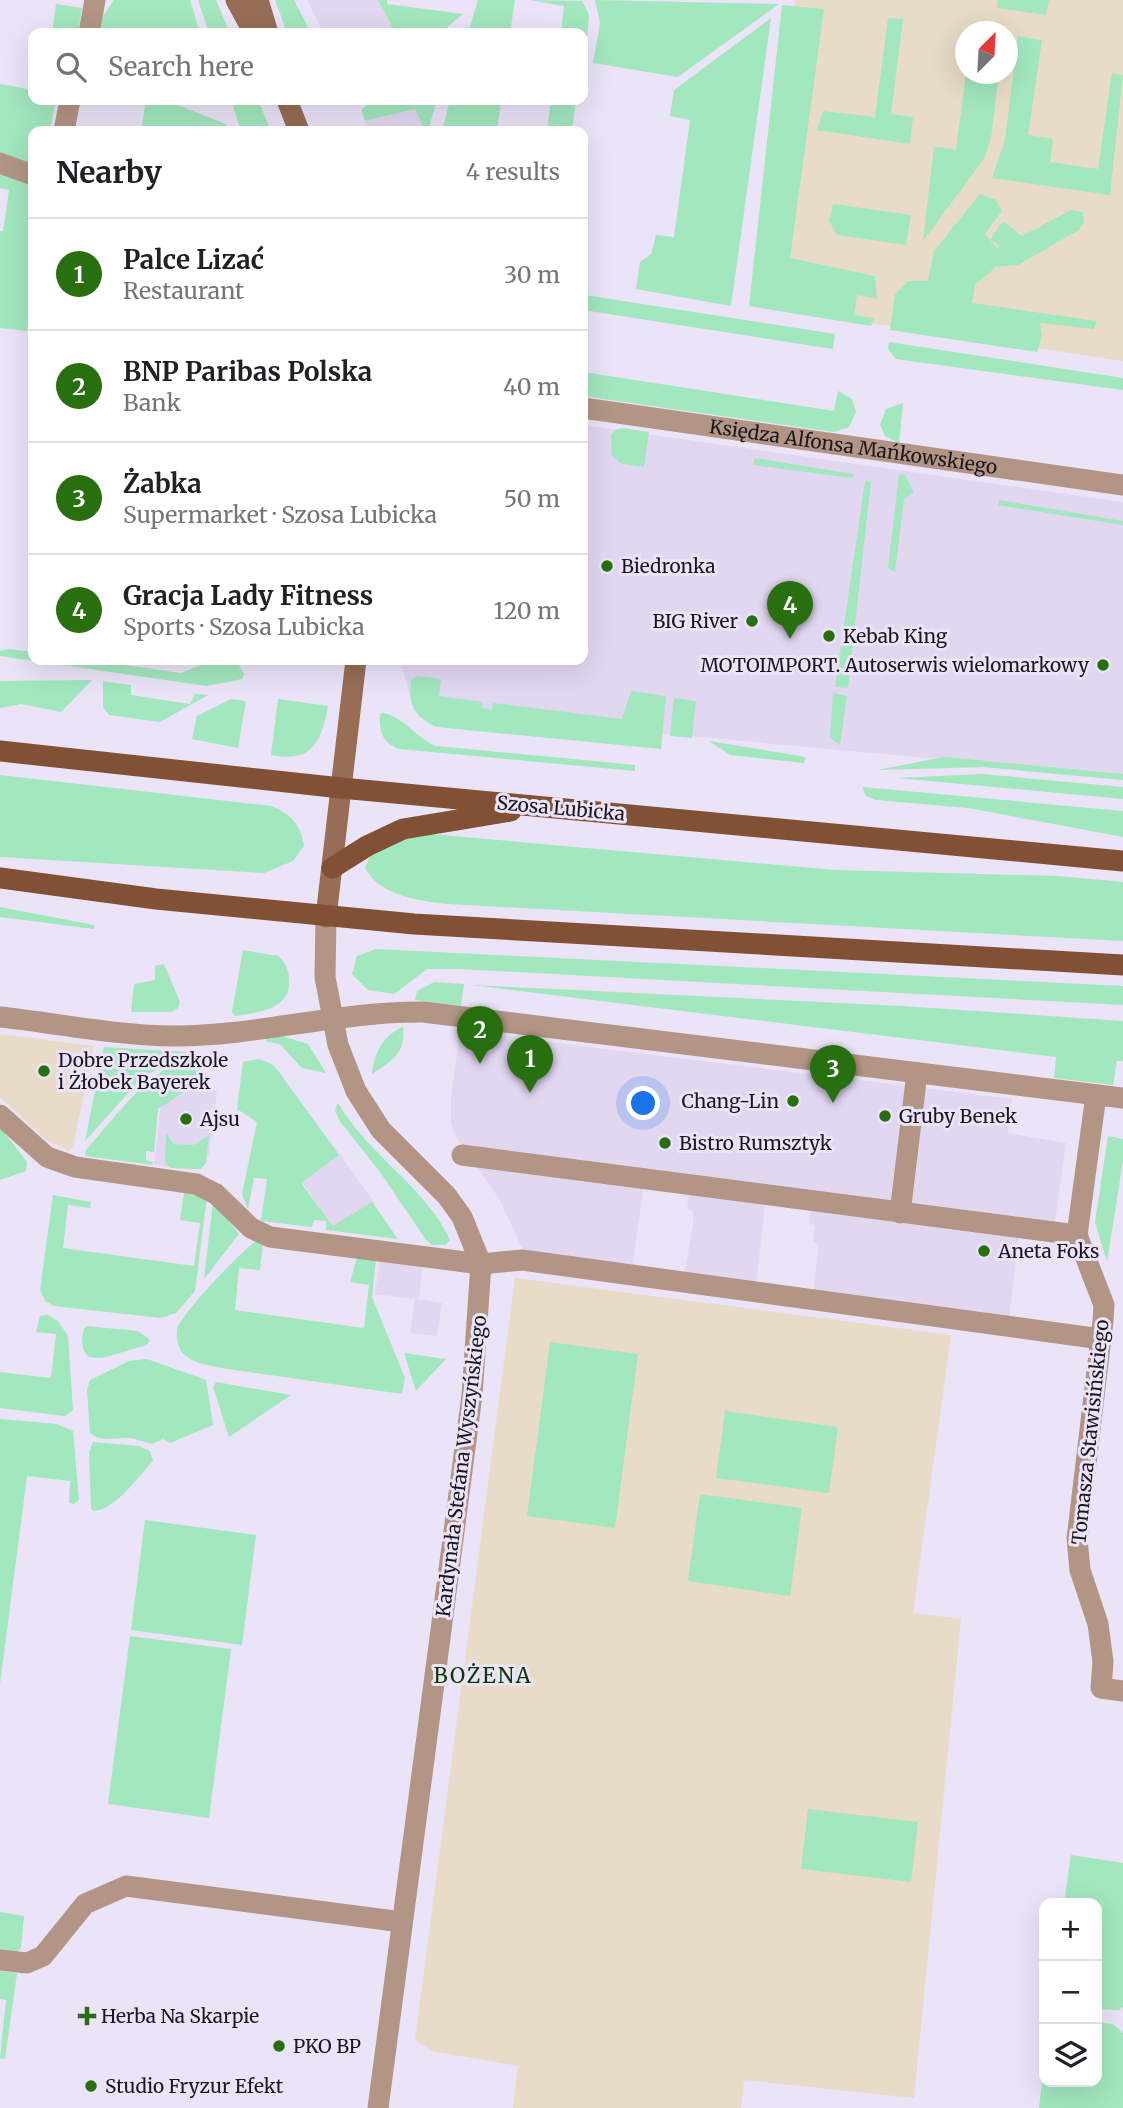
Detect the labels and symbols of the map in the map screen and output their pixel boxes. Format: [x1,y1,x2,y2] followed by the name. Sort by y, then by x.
[955,21,1018,84] north arrow
[708,414,999,479] street label: Księdza Alfonsa Mańkowskiego
[621,554,715,578] place label: Biedronka
[599,558,615,574] marker: Biedronka
[767,581,813,639] pin: 4
[652,609,738,633] place label: BIG River
[744,613,760,629] marker: BIG River
[843,624,948,648] place label: Kebab King
[821,628,837,644] marker: Kebab King
[700,653,1089,677] place label: MOTOIMPORT. Autoserwis wielomarkowy
[1095,657,1111,673] marker: MOTOIMPORT. Autoserwis wielomarkowy
[496,790,626,826] street label: Szosa Lubicka
[457,1006,503,1064] pin: 2
[507,1035,553,1093] pin: 1
[810,1045,856,1103] pin: 3
[58,1048,228,1094] place label: Dobre Przedszkole i Żłobek Bayerek
[36,1063,52,1079] marker: Dobre Przedszkole i Żłobek Bayerek
[626,1086,660,1120] your location
[681,1089,779,1113] place label: Chang-Lin
[785,1093,801,1109] marker: Chang-Lin
[899,1104,1017,1128] place label: Gruby Benek
[199,1107,240,1131] place label: Ajsu
[877,1108,893,1124] marker: Gruby Benek
[178,1111,194,1127] marker: Ajsu
[679,1131,832,1155] place label: Bistro Rumsztyk
[657,1135,673,1151] marker: Bistro Rumsztyk
[997,1239,1099,1263] place label: Aneta Foks
[976,1243,992,1259] marker: Aneta Foks
[431,1314,491,1618] street label: Kardynała Stefana Wyszyńskiego
[1066,1318,1114,1546] street label: Tomasza Stawisińskiego
[433,1662,533,1689] district label: BOŻENA
[101,2004,259,2028] place label: Herba Na Skarpie
[79,2008,95,2024] marker: Herba Na Skarpie
[293,2034,361,2058] place label: PKO BP
[271,2038,287,2054] marker: PKO BP
[105,2074,284,2098] place label: Studio Fryzur Efekt
[83,2078,99,2094] marker: Studio Fryzur Efekt

